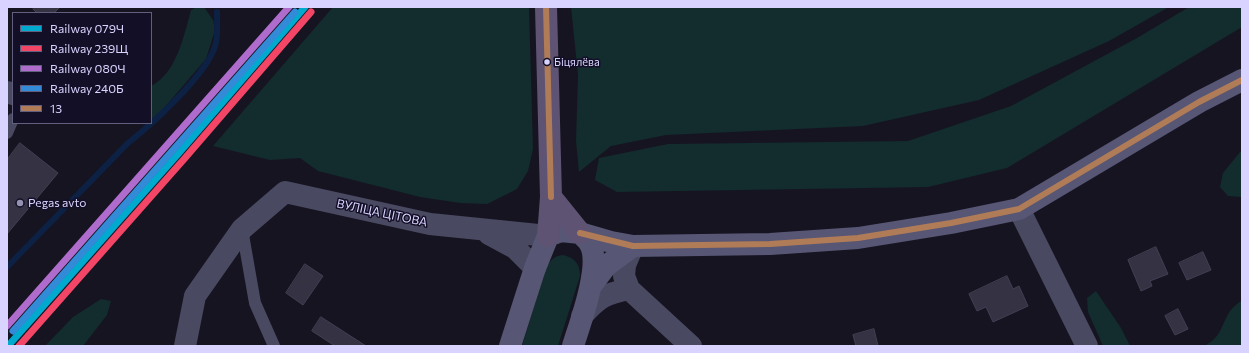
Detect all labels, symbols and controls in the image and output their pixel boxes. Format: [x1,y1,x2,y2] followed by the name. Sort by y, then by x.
[12,12,152,124] legend
[50,21,124,35] text: Railway 079Ч
[50,41,128,55] text: Railway 239Щ
[554,55,600,69] place label: Біцялёва
[542,57,552,67] marker: Біцялёва
[50,61,126,75] text: Railway 080Ч
[50,81,124,95] text: Railway 240Б
[50,101,62,115] text: 13
[28,196,86,210] place label: Pegas avto
[335,196,429,230] street label: ВУЛІЦА ЦІТОВА
[15,198,25,208] marker: Pegas avto

